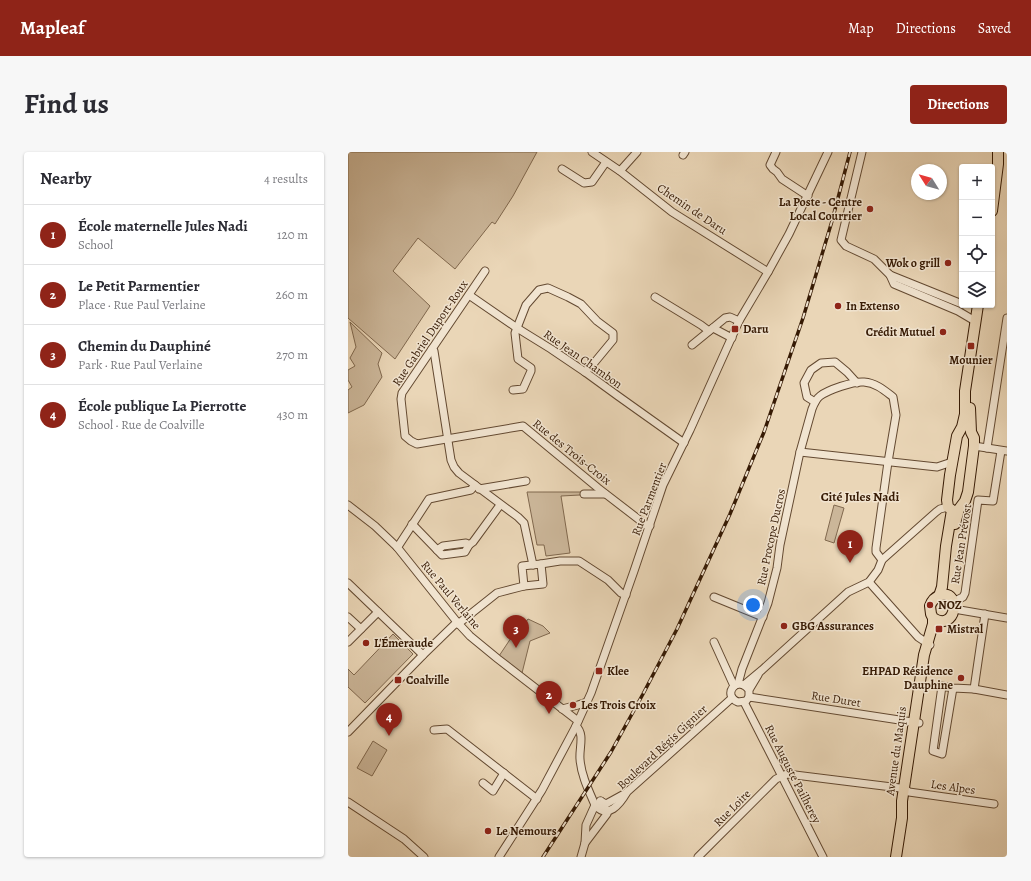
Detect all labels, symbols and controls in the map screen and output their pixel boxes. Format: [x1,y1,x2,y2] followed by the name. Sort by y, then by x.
[20,15,85,41] text: Mapleaf
[848,19,874,38] text: Map
[896,19,956,38] text: Directions
[978,19,1011,38] text: Saved
[24,85,109,123] text: Find us
[910,85,1007,124] button: Directions
[911,164,947,200] north arrow
[959,164,995,308] map controls
[959,164,995,200] button: +
[40,167,91,190] text: Nearby
[264,170,308,187] text: 4 results
[654,180,730,239] street label: Chemin de Daru
[779,194,862,224] place label: La Poste - Centre Local Courrier
[959,200,995,236] button: −
[865,204,875,214] marker: La Poste - Centre Local Courrier
[78,216,248,236] text: École maternelle Jules Nadi
[51,226,55,243] text: 1
[277,226,308,243] text: 120 m
[78,236,113,253] text: School
[959,236,995,272] button: locate
[885,255,941,271] place label: Wok o grill
[943,258,953,268] marker: Wok o grill
[959,272,995,308] button: layers
[78,276,200,296] text: Le Petit Parmentier
[389,277,472,389] street label: Rue Gabriel Duport-Roux
[50,286,56,303] text: 2
[275,286,308,303] text: 260 m
[78,296,206,313] text: Place · Rue Paul Verlaine
[846,298,900,314] place label: In Extenso
[833,301,843,311] marker: In Extenso
[743,321,769,337] place label: Daru
[730,324,740,334] marker: Daru
[866,324,936,340] place label: Crédit Mutuel
[540,326,626,392] street label: Rue Jean Chambon
[938,327,948,337] marker: Crédit Mutuel
[78,336,211,356] text: Chemin du Dauphiné
[966,341,976,351] marker: Mounier
[50,346,56,363] text: 3
[276,346,308,363] text: 270 m
[949,352,993,368] place label: Mounier
[78,356,202,373] text: Park · Rue Paul Verlaine
[78,396,246,416] text: École publique La Pierrotte
[50,406,56,423] text: 4
[276,406,308,423] text: 430 m
[529,415,615,489] street label: Rue des Trois-Croix
[78,416,205,433] text: School · Rue de Coalville
[628,460,670,538] street label: Rue Parmentier
[753,487,789,587] street label: Rue Procope Ducros
[821,488,900,505] district label: Cité Jules Nadi
[947,503,975,585] street label: Rue Jean Prévost
[837,530,863,563] pin: 1
[417,557,485,633] street label: Rue Paul Verlaine
[743,595,763,615] your location
[938,597,962,613] place label: NOZ
[925,600,935,610] marker: NOZ
[503,615,529,648] pin: 3
[792,618,874,634] place label: GBG Assurances
[779,621,789,631] marker: GBG Assurances
[947,621,984,637] place label: Mistral
[934,624,944,634] marker: Mistral
[374,635,433,651] place label: L'Émeraude
[361,638,371,648] marker: L'Émeraude
[607,663,630,679] place label: Klee
[862,663,953,693] place label: EHPAD Résidence Dauphine
[594,666,604,676] marker: Klee
[406,672,450,688] place label: Coalville
[956,673,966,683] marker: EHPAD Résidence Dauphine
[393,675,403,685] marker: Coalville
[536,681,562,714] pin: 2
[810,687,862,711] street label: Rue Duret
[581,697,656,713] place label: Les Trois Croix
[568,700,578,710] marker: Les Trois Croix
[613,701,711,793] street label: Boulevard Régis Gignier
[376,703,402,736] pin: 4
[882,705,910,798] street label: Avenue du Maquis
[761,722,825,827] street label: Rue Auguste Pailherey
[930,776,977,798] street label: Les Alpes
[710,786,754,830] street label: Rue Loire
[496,823,557,839] place label: Le Nemours
[483,826,493,836] marker: Le Nemours

